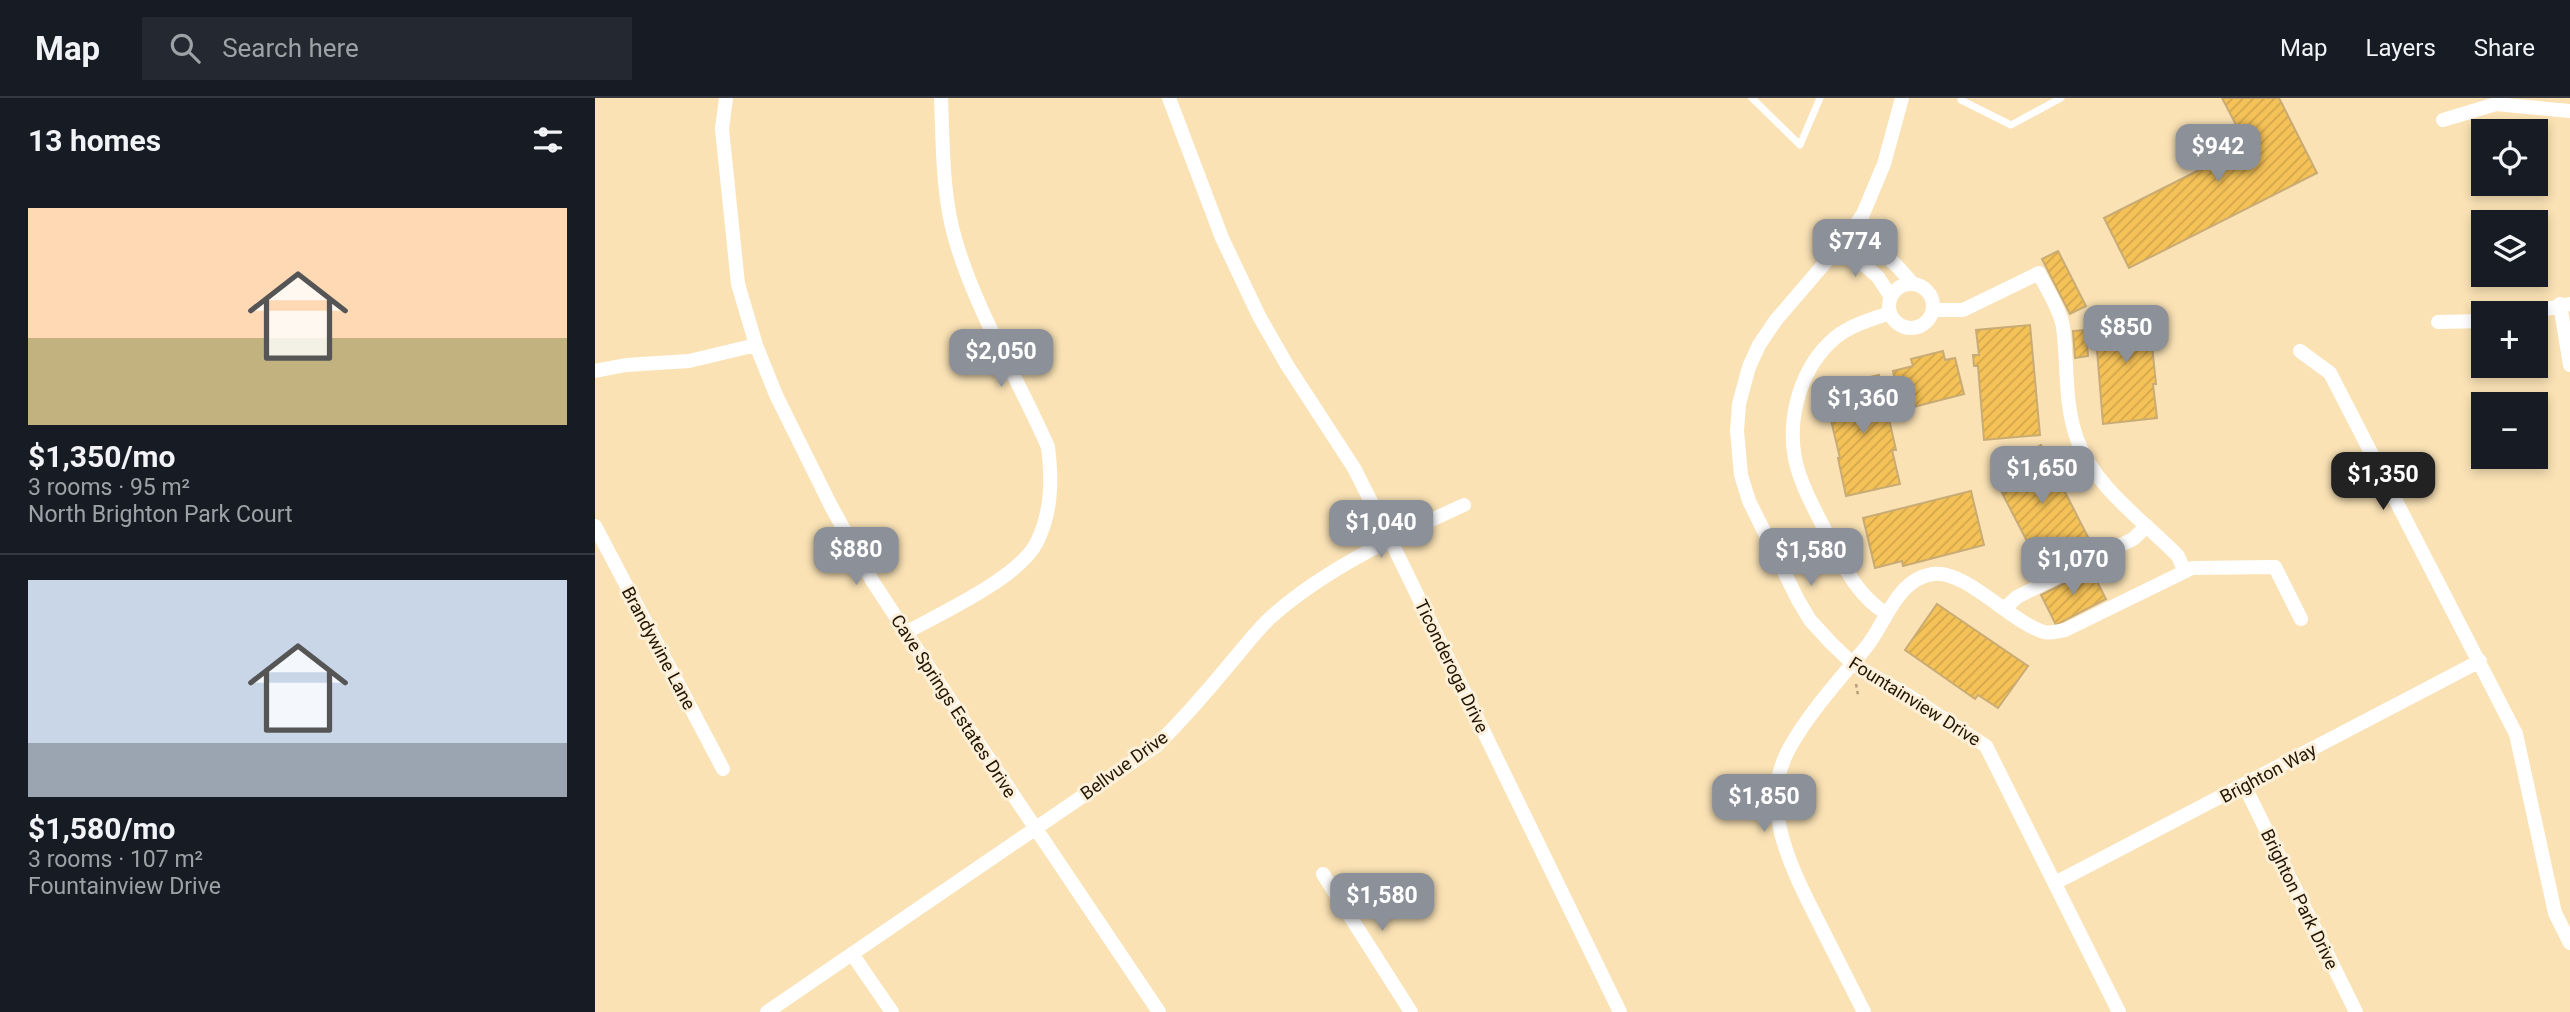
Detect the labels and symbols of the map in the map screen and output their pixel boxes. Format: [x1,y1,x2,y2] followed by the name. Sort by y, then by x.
[2177,125,2259,184] pin: $942
[1814,220,1896,279] pin: $774
[2085,306,2167,365] pin: $850
[944,330,1058,389] pin: $2,050
[1806,376,1920,436] pin: $1,360
[1985,446,2099,506] pin: $1,650
[2326,452,2440,512] pin: $1,350
[1324,500,1438,560] pin: $1,040
[815,528,897,587] pin: $880
[1754,528,1868,588] pin: $1,580
[2016,538,2130,597] pin: $1,070
[618,583,700,713] street label: Brandywine Lane
[1411,596,1493,736] street label: Ticonderoga Drive
[887,611,1021,801] street label: Cave Springs Estates Drive
[1845,652,1985,750] street label: Fountainview Drive
[1076,726,1172,804] street label: Bellvue Drive
[2216,739,2320,807] street label: Brighton Way
[1707,774,1821,834] pin: $1,850
[2257,826,2343,972] street label: Brighton Park Drive
[1325,874,1439,933] pin: $1,580

